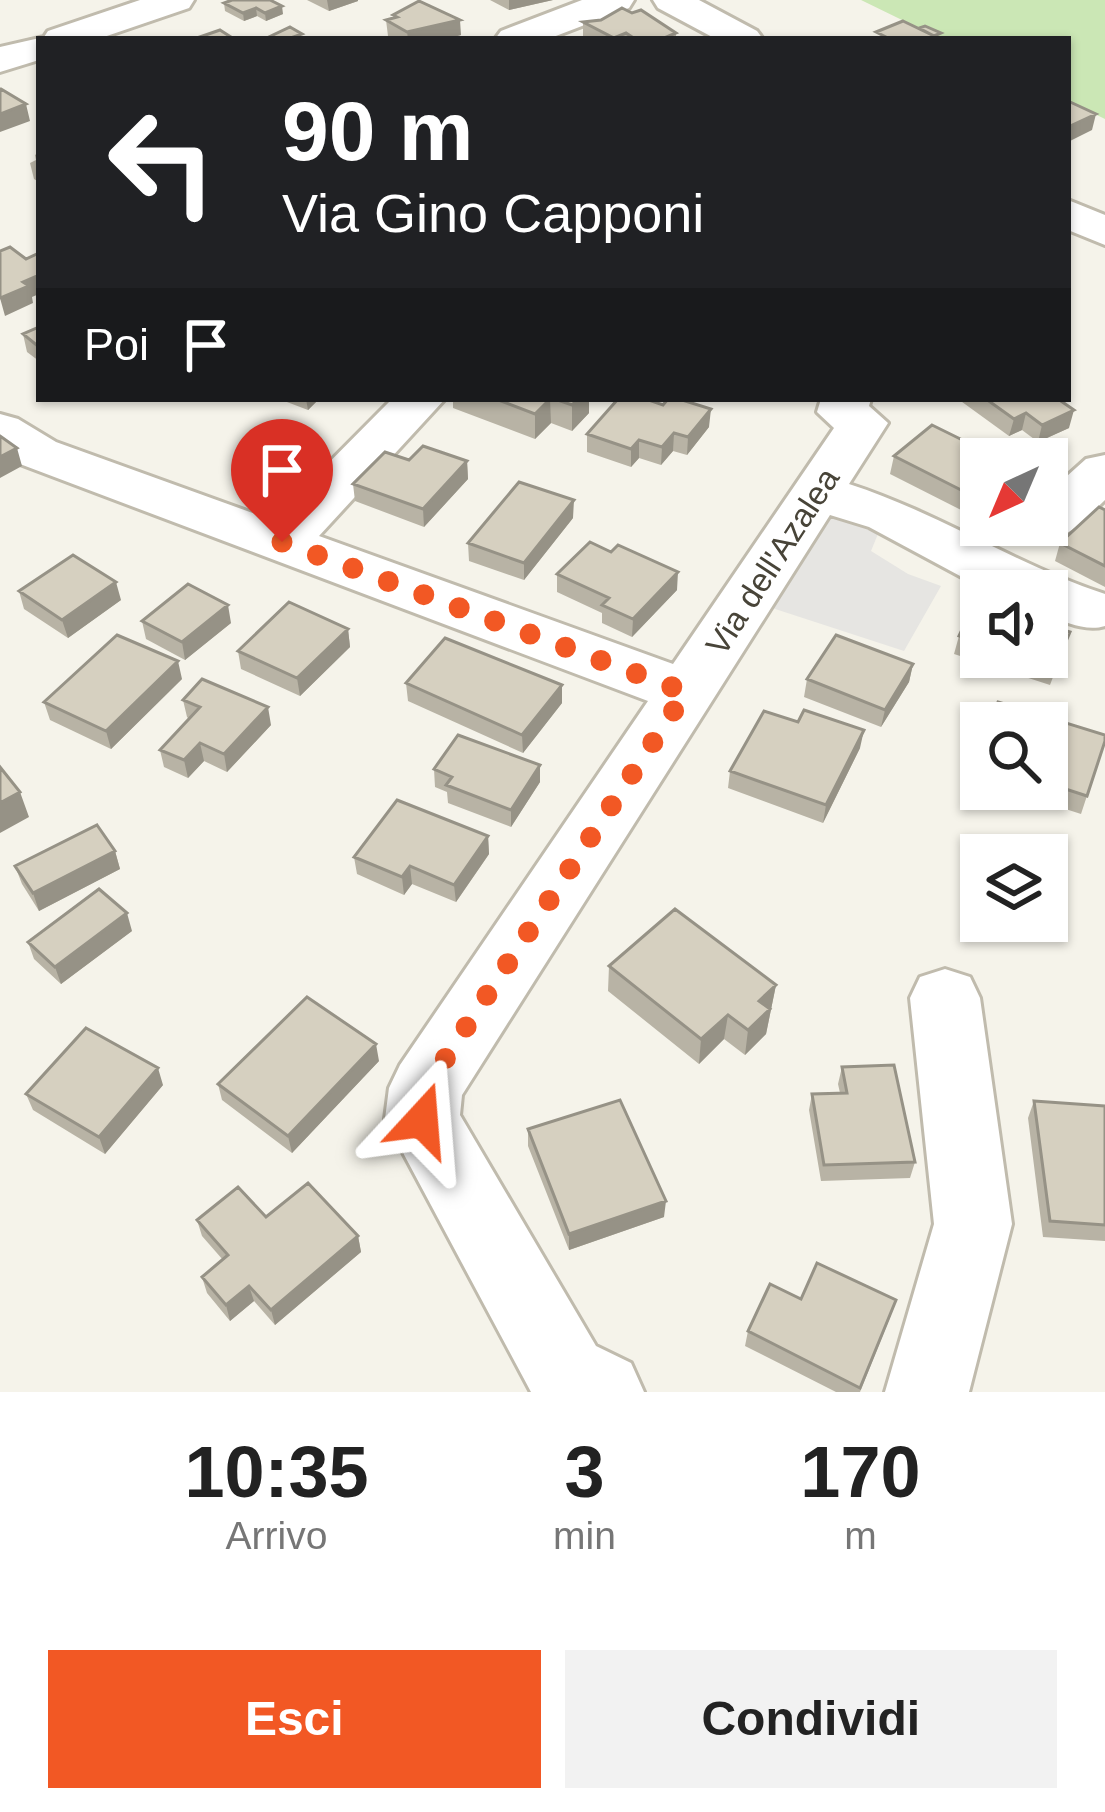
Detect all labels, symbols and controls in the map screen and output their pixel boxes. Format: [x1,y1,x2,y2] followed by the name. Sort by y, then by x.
[84,84,240,240] icon: left
[282,84,473,178] text: 90 m
[282,183,704,243] text: Via Gino Capponi
[173,312,239,378] icon: arrive
[84,319,149,370] text: Poi
[231,419,333,542] pin
[249,437,315,503] icon: arrive
[960,438,1068,546] north arrow
[960,438,1068,942] map controls
[698,461,847,661] street label: Via dell'Azalea
[960,570,1068,678] button: sound
[960,702,1068,810] button: search
[960,834,1068,942] button: layers
[359,1057,485,1183] position arrow
[184,1432,369,1512] text: 10:35
[564,1432,605,1512] text: 3
[800,1432,921,1512] text: 170
[226,1514,327,1557] text: Arrivo
[553,1514,616,1557] text: min
[844,1514,877,1557] text: m
[48,1650,541,1788] button: Esci
[565,1650,1057,1788] button: Condividi

